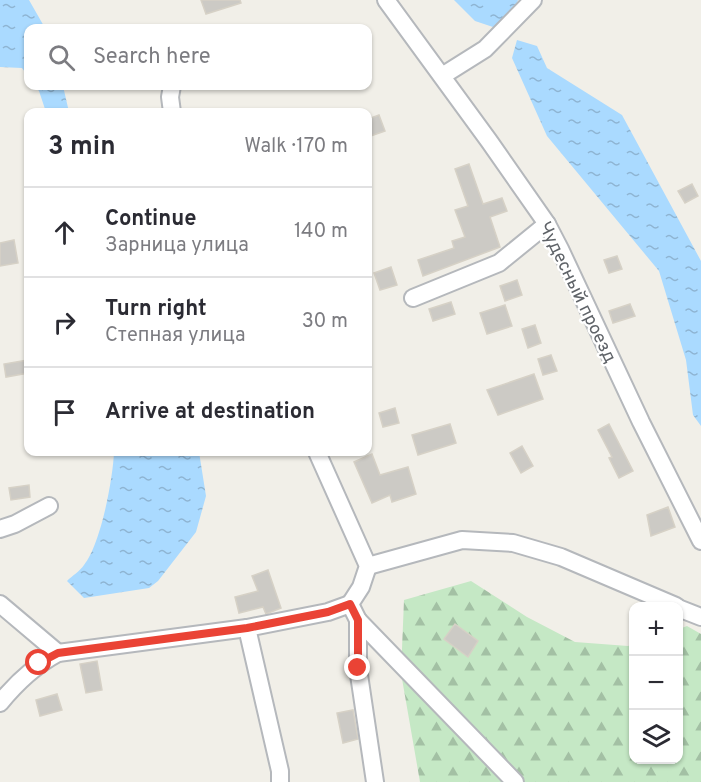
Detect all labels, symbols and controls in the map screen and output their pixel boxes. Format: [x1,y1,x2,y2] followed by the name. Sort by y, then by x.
[24,24,372,90] search box
[45,41,78,74] icon: search
[93,44,211,71] text: Search here
[48,131,116,164] text: 3 min
[244,134,348,160] text: Walk · 170 m
[105,206,196,233] text: Continue
[48,216,81,249] icon: ahead
[532,218,621,367] street label: Чудесный проезд
[294,219,348,245] text: 140 m
[105,233,249,259] text: Зарница улица
[105,296,207,323] text: Turn right
[48,306,81,339] icon: right
[302,309,348,335] text: 30 m
[105,323,246,349] text: Степная улица
[48,396,81,429] icon: arrive
[105,399,315,426] text: Arrive at destination
[629,602,683,764] map controls
[629,602,683,656] button: +
[25,649,51,675] route start
[344,654,370,680] route end
[629,656,683,710] button: −
[629,710,683,764] button: layers

